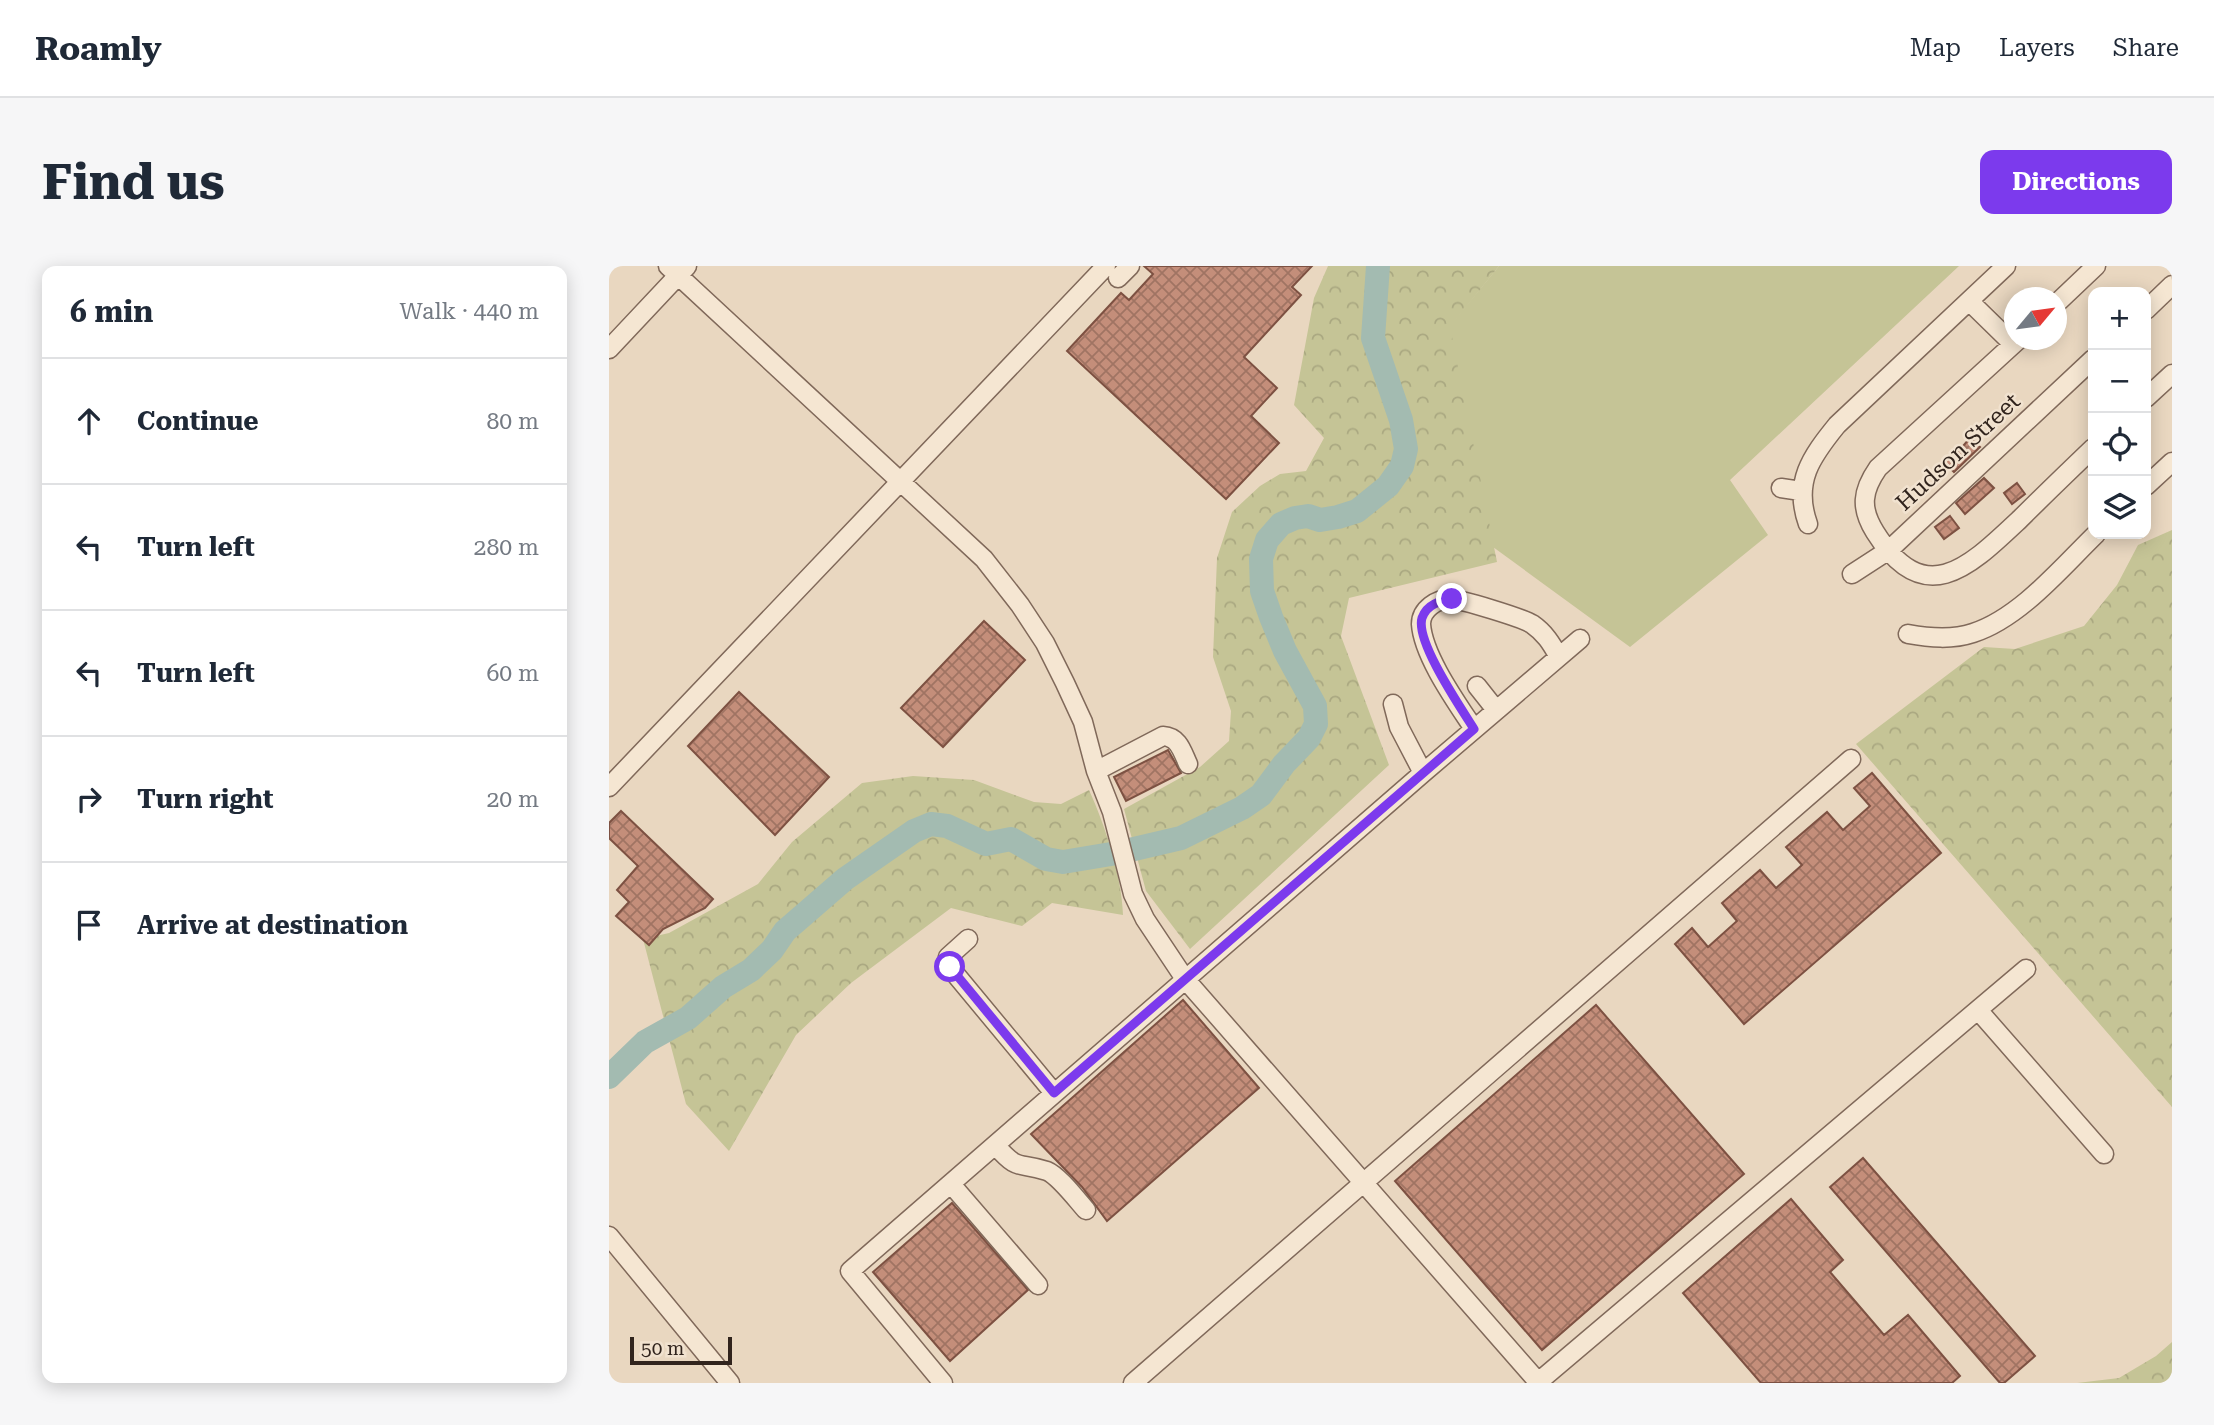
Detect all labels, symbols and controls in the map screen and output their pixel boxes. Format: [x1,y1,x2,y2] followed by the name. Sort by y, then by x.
[35,29,162,68] text: Roamly
[1910,34,1961,62] text: Map
[1999,34,2075,62] text: Layers
[2113,34,2179,62] text: Share
[1980,150,2172,214] button: Directions
[42,154,225,211] text: Find us
[2004,287,2067,350] north arrow
[2088,287,2151,539] map controls
[2088,287,2151,350] button: +
[70,294,153,329] text: 6 min
[400,298,539,325] text: Walk · 440 m
[2088,350,2151,413] button: −
[1890,387,2026,516] street label: Hudson Street
[70,402,108,440] icon: ahead
[137,406,259,436] text: Continue
[486,408,539,435] text: 80 m
[2088,413,2151,476] button: locate
[2088,476,2151,539] button: layers
[70,528,108,566] icon: left
[137,532,255,562] text: Turn left
[474,534,539,561] text: 280 m
[1436,583,1467,614] route end
[70,654,108,692] icon: left
[137,658,255,688] text: Turn left
[486,660,539,687] text: 60 m
[70,780,108,818] icon: right
[137,784,273,814] text: Turn right
[486,786,539,813] text: 20 m
[70,906,108,944] icon: arrive
[137,910,408,940] text: Arrive at destination
[934,951,965,982] route start
[630,1334,731,1366] scale bar
[641,1337,684,1360] text: 50 m

